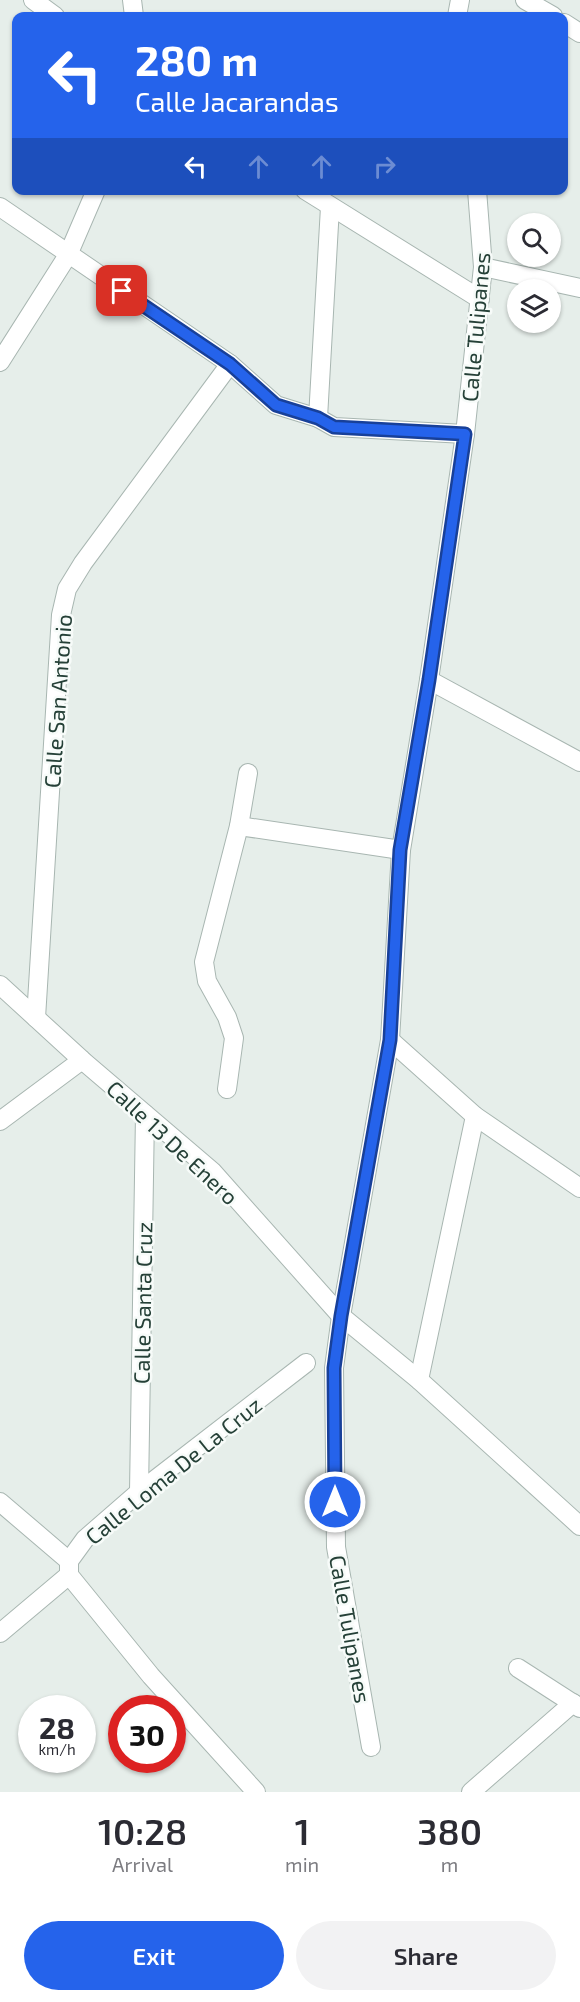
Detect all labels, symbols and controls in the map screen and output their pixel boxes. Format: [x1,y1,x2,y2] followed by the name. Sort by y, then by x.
[135,34,258,84] text: 280 m
[36,36,114,114] icon: left
[135,85,339,117] text: Calle Jacarandas
[179,150,212,183] icon: left
[242,150,275,183] icon: ahead
[305,150,338,183] icon: ahead
[368,150,401,183] icon: right
[507,213,561,333] map controls
[507,213,561,267] button: search
[456,251,494,403] street label: Calle Tulipanes
[96,265,147,316] pin
[105,274,138,307] icon: arrive
[507,279,561,333] button: layers
[38,613,76,789] street label: Calle San Antonio
[102,1075,244,1209] street label: Calle 13 De Enero
[128,1222,156,1384] street label: Calle Santa Cruz
[80,1391,266,1549] street label: Calle Loma De La Cruz
[303,1470,367,1534] position arrow
[325,1553,377,1705] street label: Calle Tulipanes
[108,1695,186,1773] speed limit sign: 30
[39,1709,75,1745] text: 28
[38,1740,76,1758] text: km/h
[98,1809,187,1852] text: 10:28
[295,1809,310,1852] text: 1
[417,1809,482,1852] text: 380
[112,1852,173,1876] text: Arrival
[285,1852,319,1876] text: min
[441,1852,458,1876] text: m
[24,1921,284,1990] button: Exit
[296,1921,556,1990] button: Share

